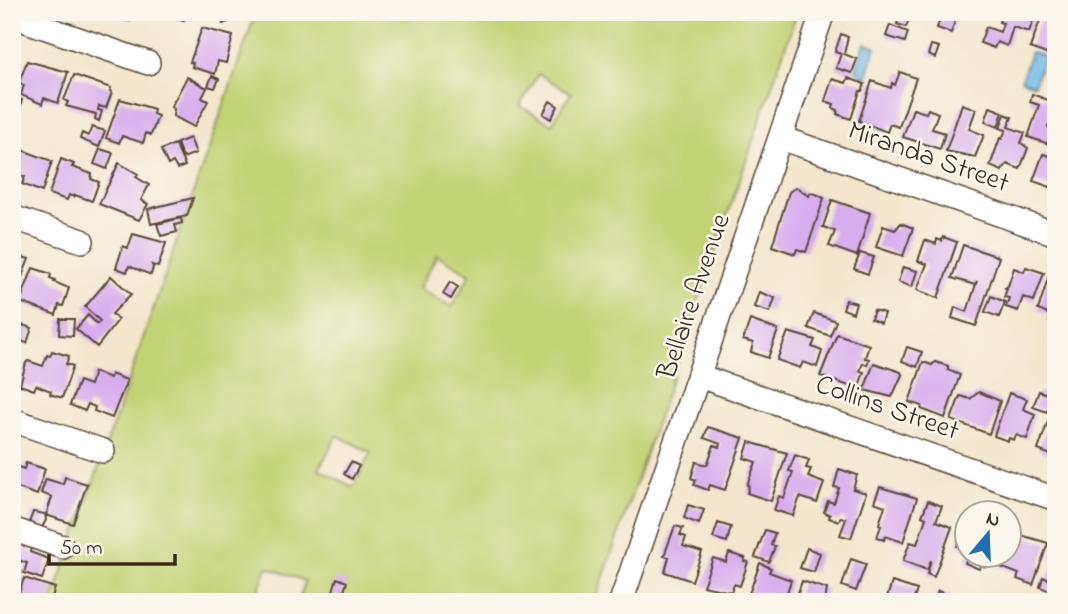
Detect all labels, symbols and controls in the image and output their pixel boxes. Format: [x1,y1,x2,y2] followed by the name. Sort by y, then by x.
[842,111,1014,205] street label: Miranda Street
[647,208,743,386] street label: Bellaire Avenue
[810,365,964,453] street label: Collins Street
[953,498,1023,568] north arrow
[982,505,1003,535] text: N
[49,523,175,567] scale bar
[60,534,103,564] text: 50 m

